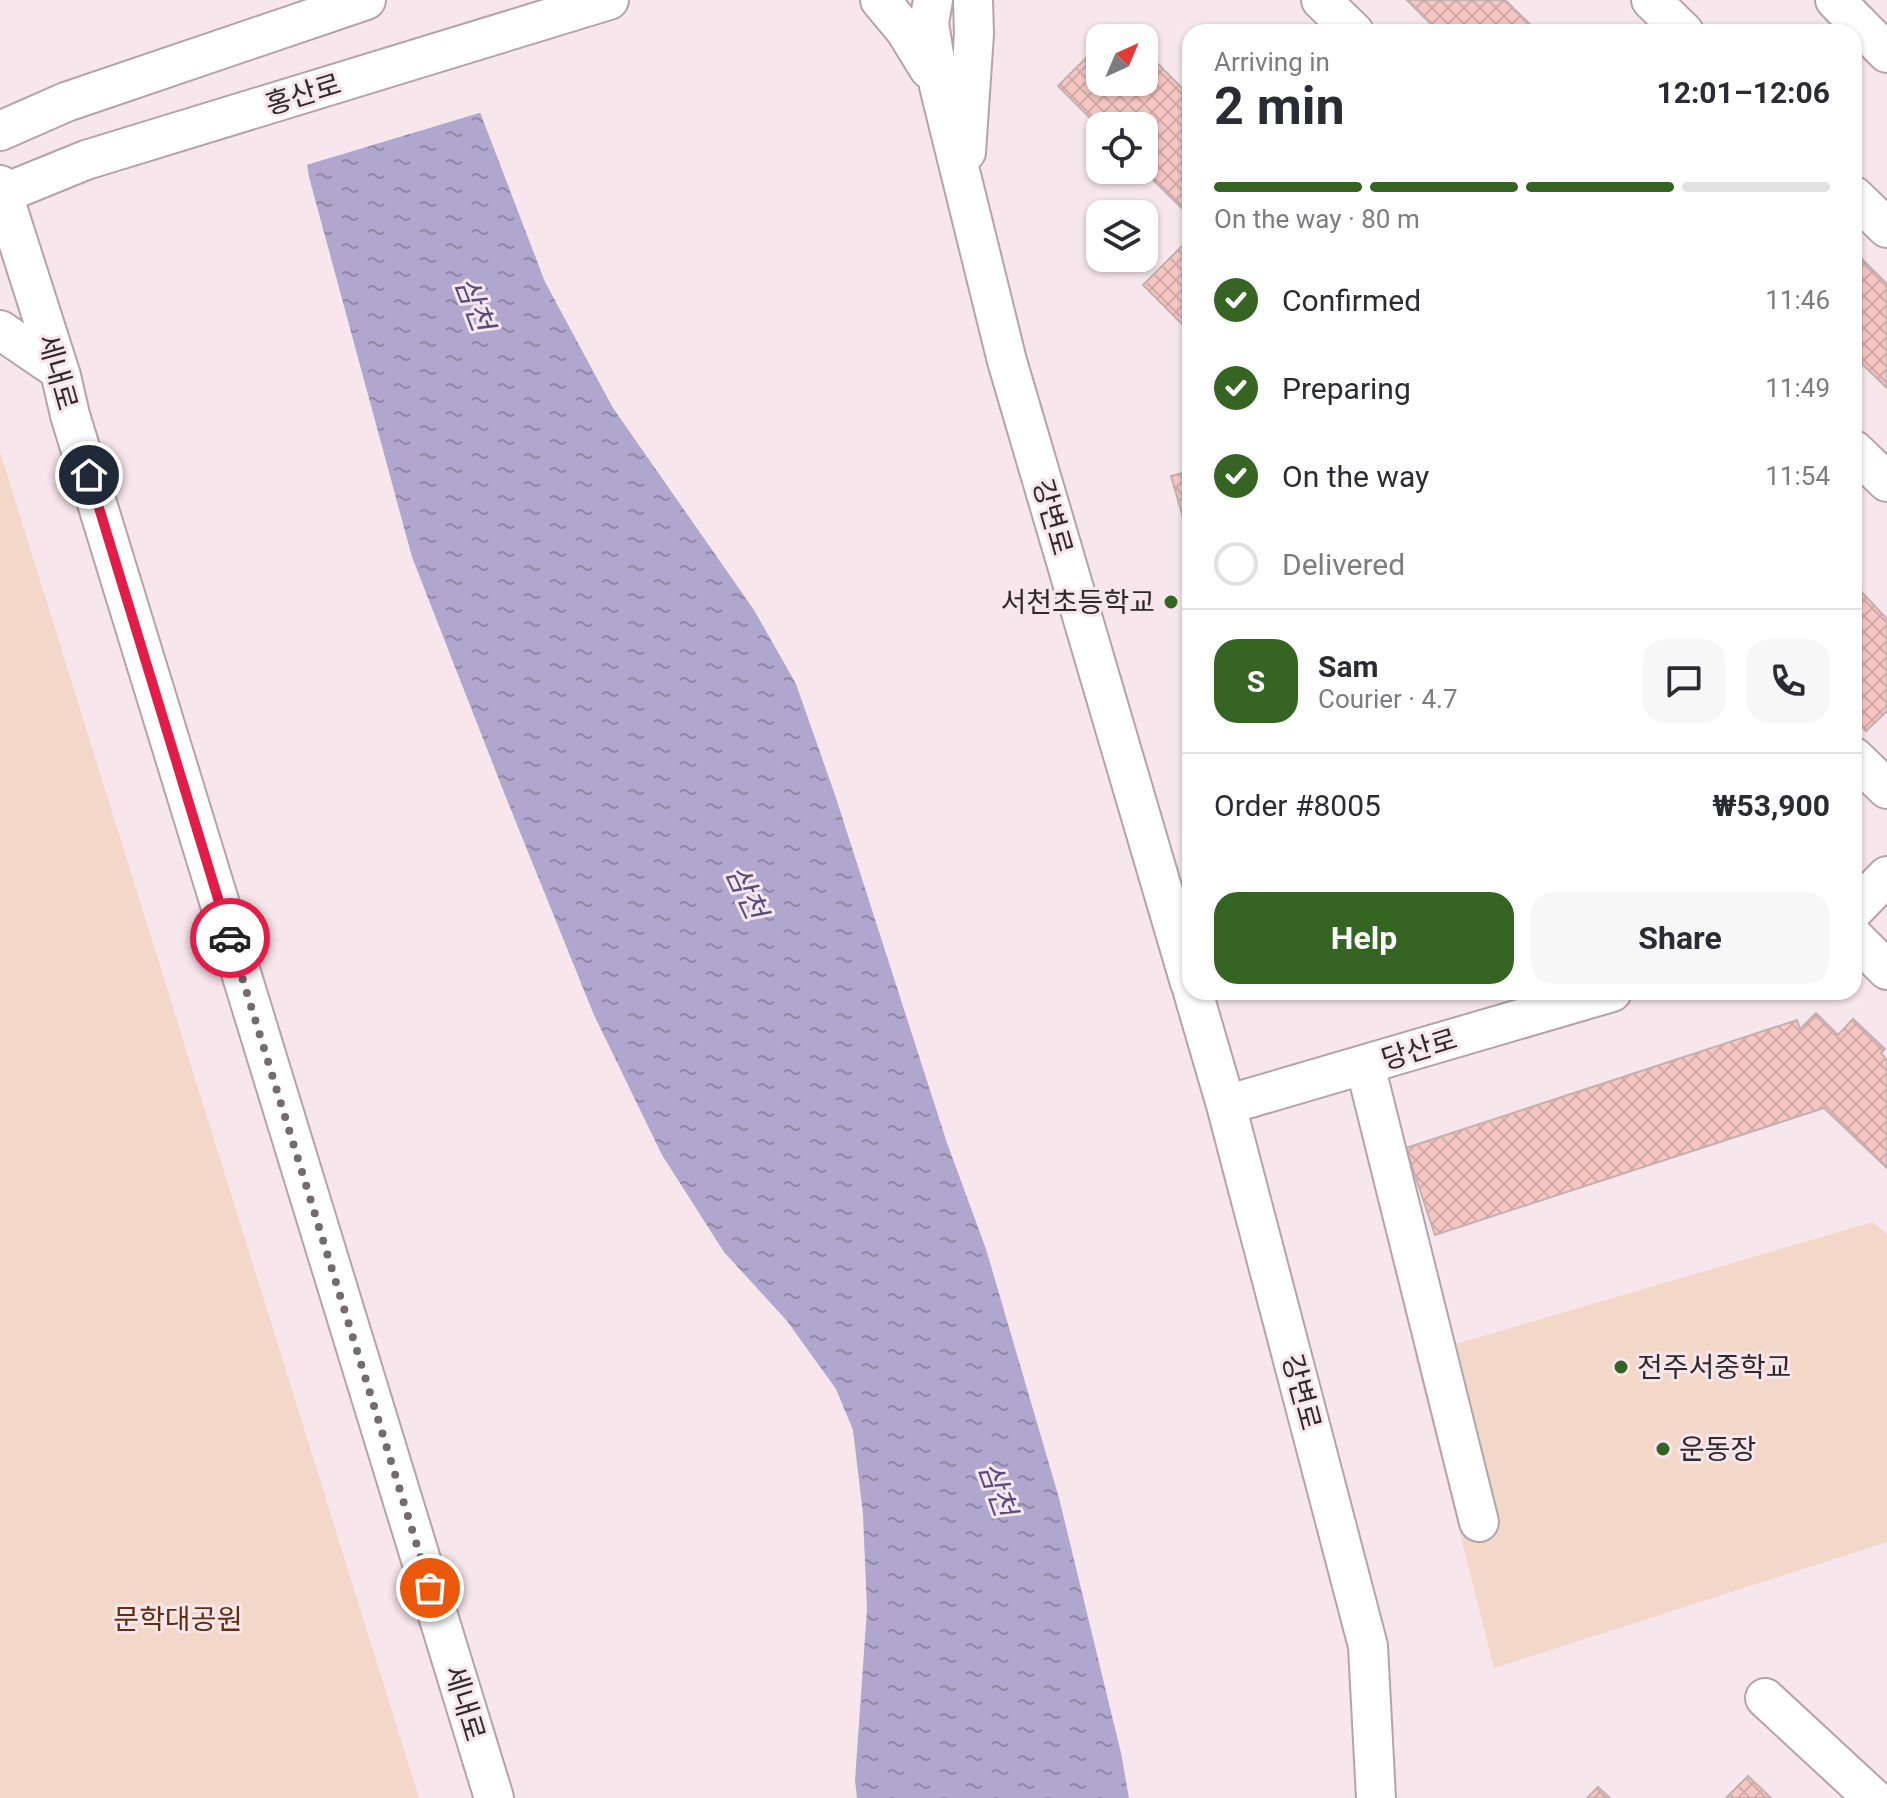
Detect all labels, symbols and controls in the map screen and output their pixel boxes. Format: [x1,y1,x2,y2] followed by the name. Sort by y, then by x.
[1086,24,1158,96] north arrow
[1086,24,1158,272] map controls
[1214,47,1330,77] text: Arriving in
[261,67,345,122] street label: 홍산로
[1656,75,1830,110] text: 12:01–12:06
[1214,76,1345,137] text: 2 min
[1086,112,1158,184] button: locate
[1086,200,1158,272] button: layers
[1214,204,1420,234] text: On the way · 80 m
[448,272,502,339] water label: 삼천
[1214,278,1258,322] icon: check
[1282,283,1421,318] text: Confirmed
[1765,285,1830,315] text: 11:46
[31,330,84,414] street label: 세내로
[1214,366,1258,410] icon: check
[1282,371,1411,406] text: Preparing
[1765,373,1830,403] text: 11:49
[55,441,123,509] pin
[67,453,111,497] icon: home
[1214,454,1258,498] icon: check
[1282,459,1429,494] text: On the way
[1765,461,1830,491] text: 11:54
[1026,475,1079,559] street label: 강변로
[1282,547,1405,582] text: Delivered
[1000,586,1155,619] place label: 서천초등학교
[1162,593,1180,611] marker: 서천초등학교
[1642,639,1726,723] button: chat
[1746,639,1830,723] button: phone
[1318,649,1379,684] text: Sam
[1247,664,1265,699] text: S
[1318,684,1458,714] text: Courier · 4.7
[1214,788,1381,823] text: Order #8005
[1712,788,1830,823] text: ₩53,900
[719,859,775,927] water label: 삼천
[1214,892,1514,984] button: Help
[1530,892,1830,984] button: Share
[190,898,270,978] courier
[208,916,252,960] icon: car
[1377,1022,1461,1077] street label: 당산로
[1276,1351,1327,1434] street label: 강변로
[1637,1351,1792,1384] place label: 전주서중학교
[1612,1358,1630,1376] marker: 전주서중학교
[1679,1433,1756,1466] place label: 운동장
[1654,1440,1672,1458] marker: 운동장
[972,1457,1025,1524] water label: 삼천
[396,1554,464,1622] pin
[408,1566,452,1610] icon: bag
[114,1603,242,1636] park label: 문학대공원
[437,1661,492,1745] street label: 세내로

